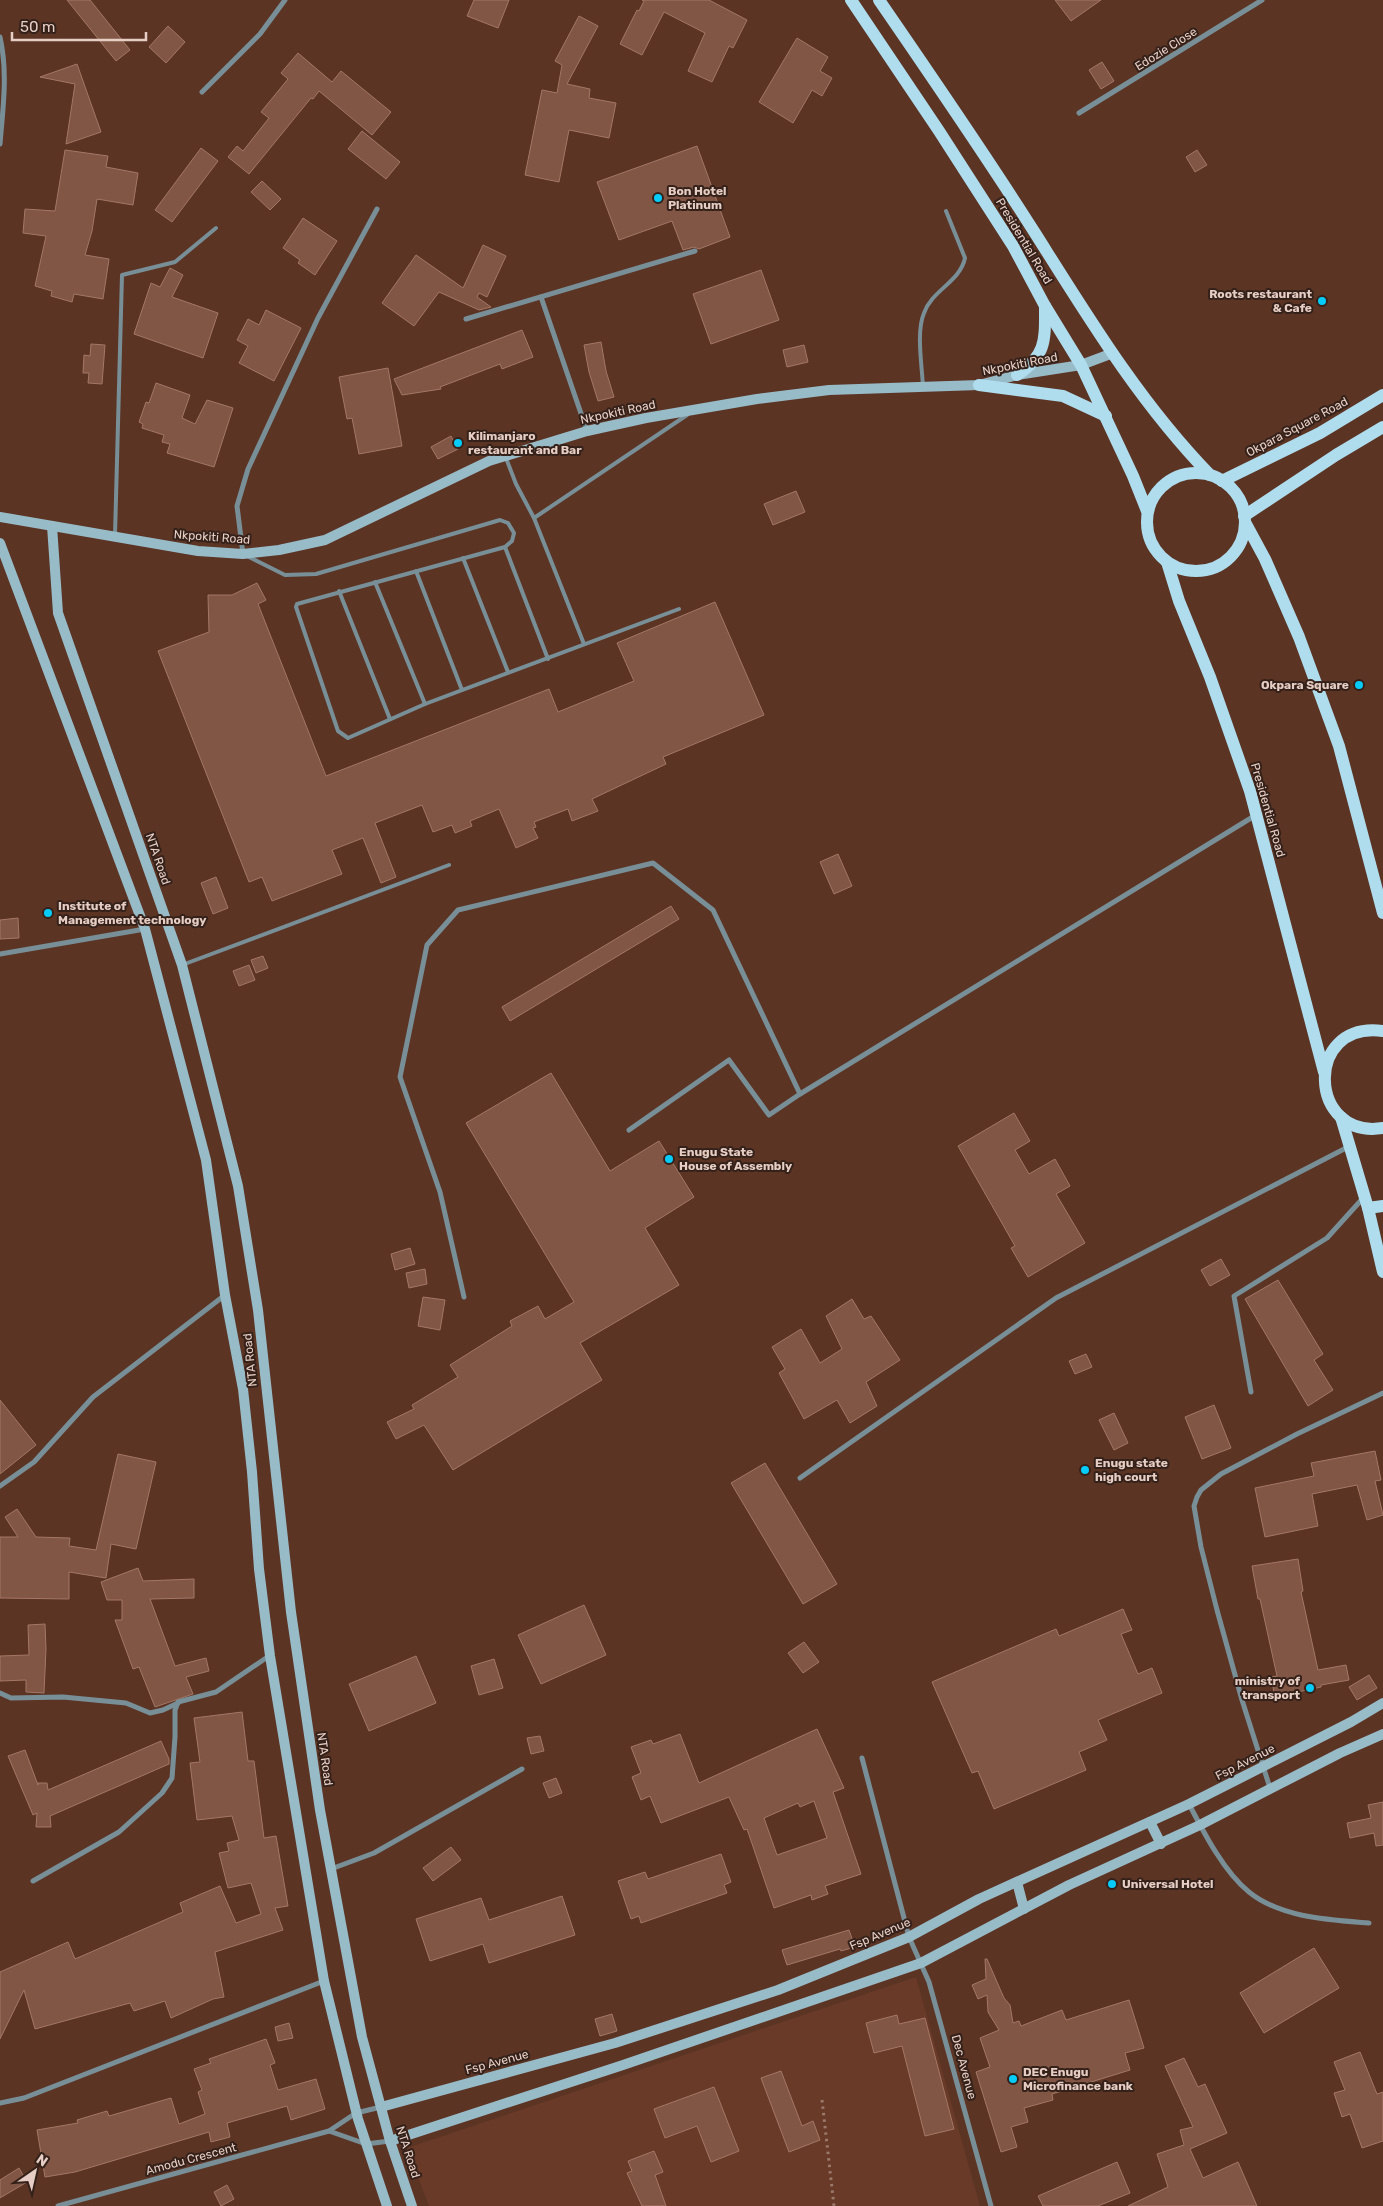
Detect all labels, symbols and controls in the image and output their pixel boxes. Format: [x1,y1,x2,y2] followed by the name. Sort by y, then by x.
[12,10,146,42] scale bar
[20,18,55,36] text: 50 m
[1132,24,1200,74] street label: Edozie Close
[668,184,726,212] place label: Bon Hotel Platinum
[652,192,664,204] marker: Bon Hotel Platinum
[993,196,1055,286] street label: Presidential Road
[1209,287,1312,315] place label: Roots restaurant & Cafe
[1316,295,1328,307] marker: Roots restaurant & Cafe
[981,350,1059,378] street label: Nkpokiti Road
[1244,394,1350,460] street label: Okpara Square Road
[579,397,657,427] street label: Nkpokiti Road
[468,429,582,457] place label: Kilimanjaro restaurant and Bar
[452,437,464,449] marker: Kilimanjaro restaurant and Bar
[173,527,251,547] street label: Nkpokiti Road
[1261,678,1349,692] place label: Okpara Square
[1353,679,1365,691] marker: Okpara Square
[1248,761,1288,859] street label: Presidential Road
[143,831,173,887] street label: NTA Road
[58,899,206,927] place label: Institute of Management technology
[42,907,54,919] marker: Institute of Management technology
[679,1145,792,1173] place label: Enugu State House of Assembly
[663,1153,675,1165] marker: Enugu State House of Assembly
[240,1333,260,1387] street label: NTA Road
[1095,1456,1168,1484] place label: Enugu state high court
[1079,1464,1091,1476] marker: Enugu state high court
[1235,1674,1301,1702] place label: ministry of transport
[1304,1682,1316,1694] marker: ministry of transport
[314,1732,336,1786] street label: NTA Road
[1213,1741,1277,1783] street label: Fsp Avenue
[1122,1877,1213,1891] place label: Universal Hotel
[1106,1878,1118,1890] marker: Universal Hotel
[847,1915,913,1953] street label: Fsp Avenue
[949,2033,979,2101] street label: Dec Avenue
[464,2047,530,2077] street label: Fsp Avenue
[1023,2065,1133,2093] place label: DEC Enugu Microfinance bank
[1007,2073,1019,2085] marker: DEC Enugu Microfinance bank
[393,2124,423,2180] street label: NTA Road
[144,2140,238,2178] street label: Amodu Crescent
[10,2146,60,2196] north arrow
[33,2151,51,2171] text: N

